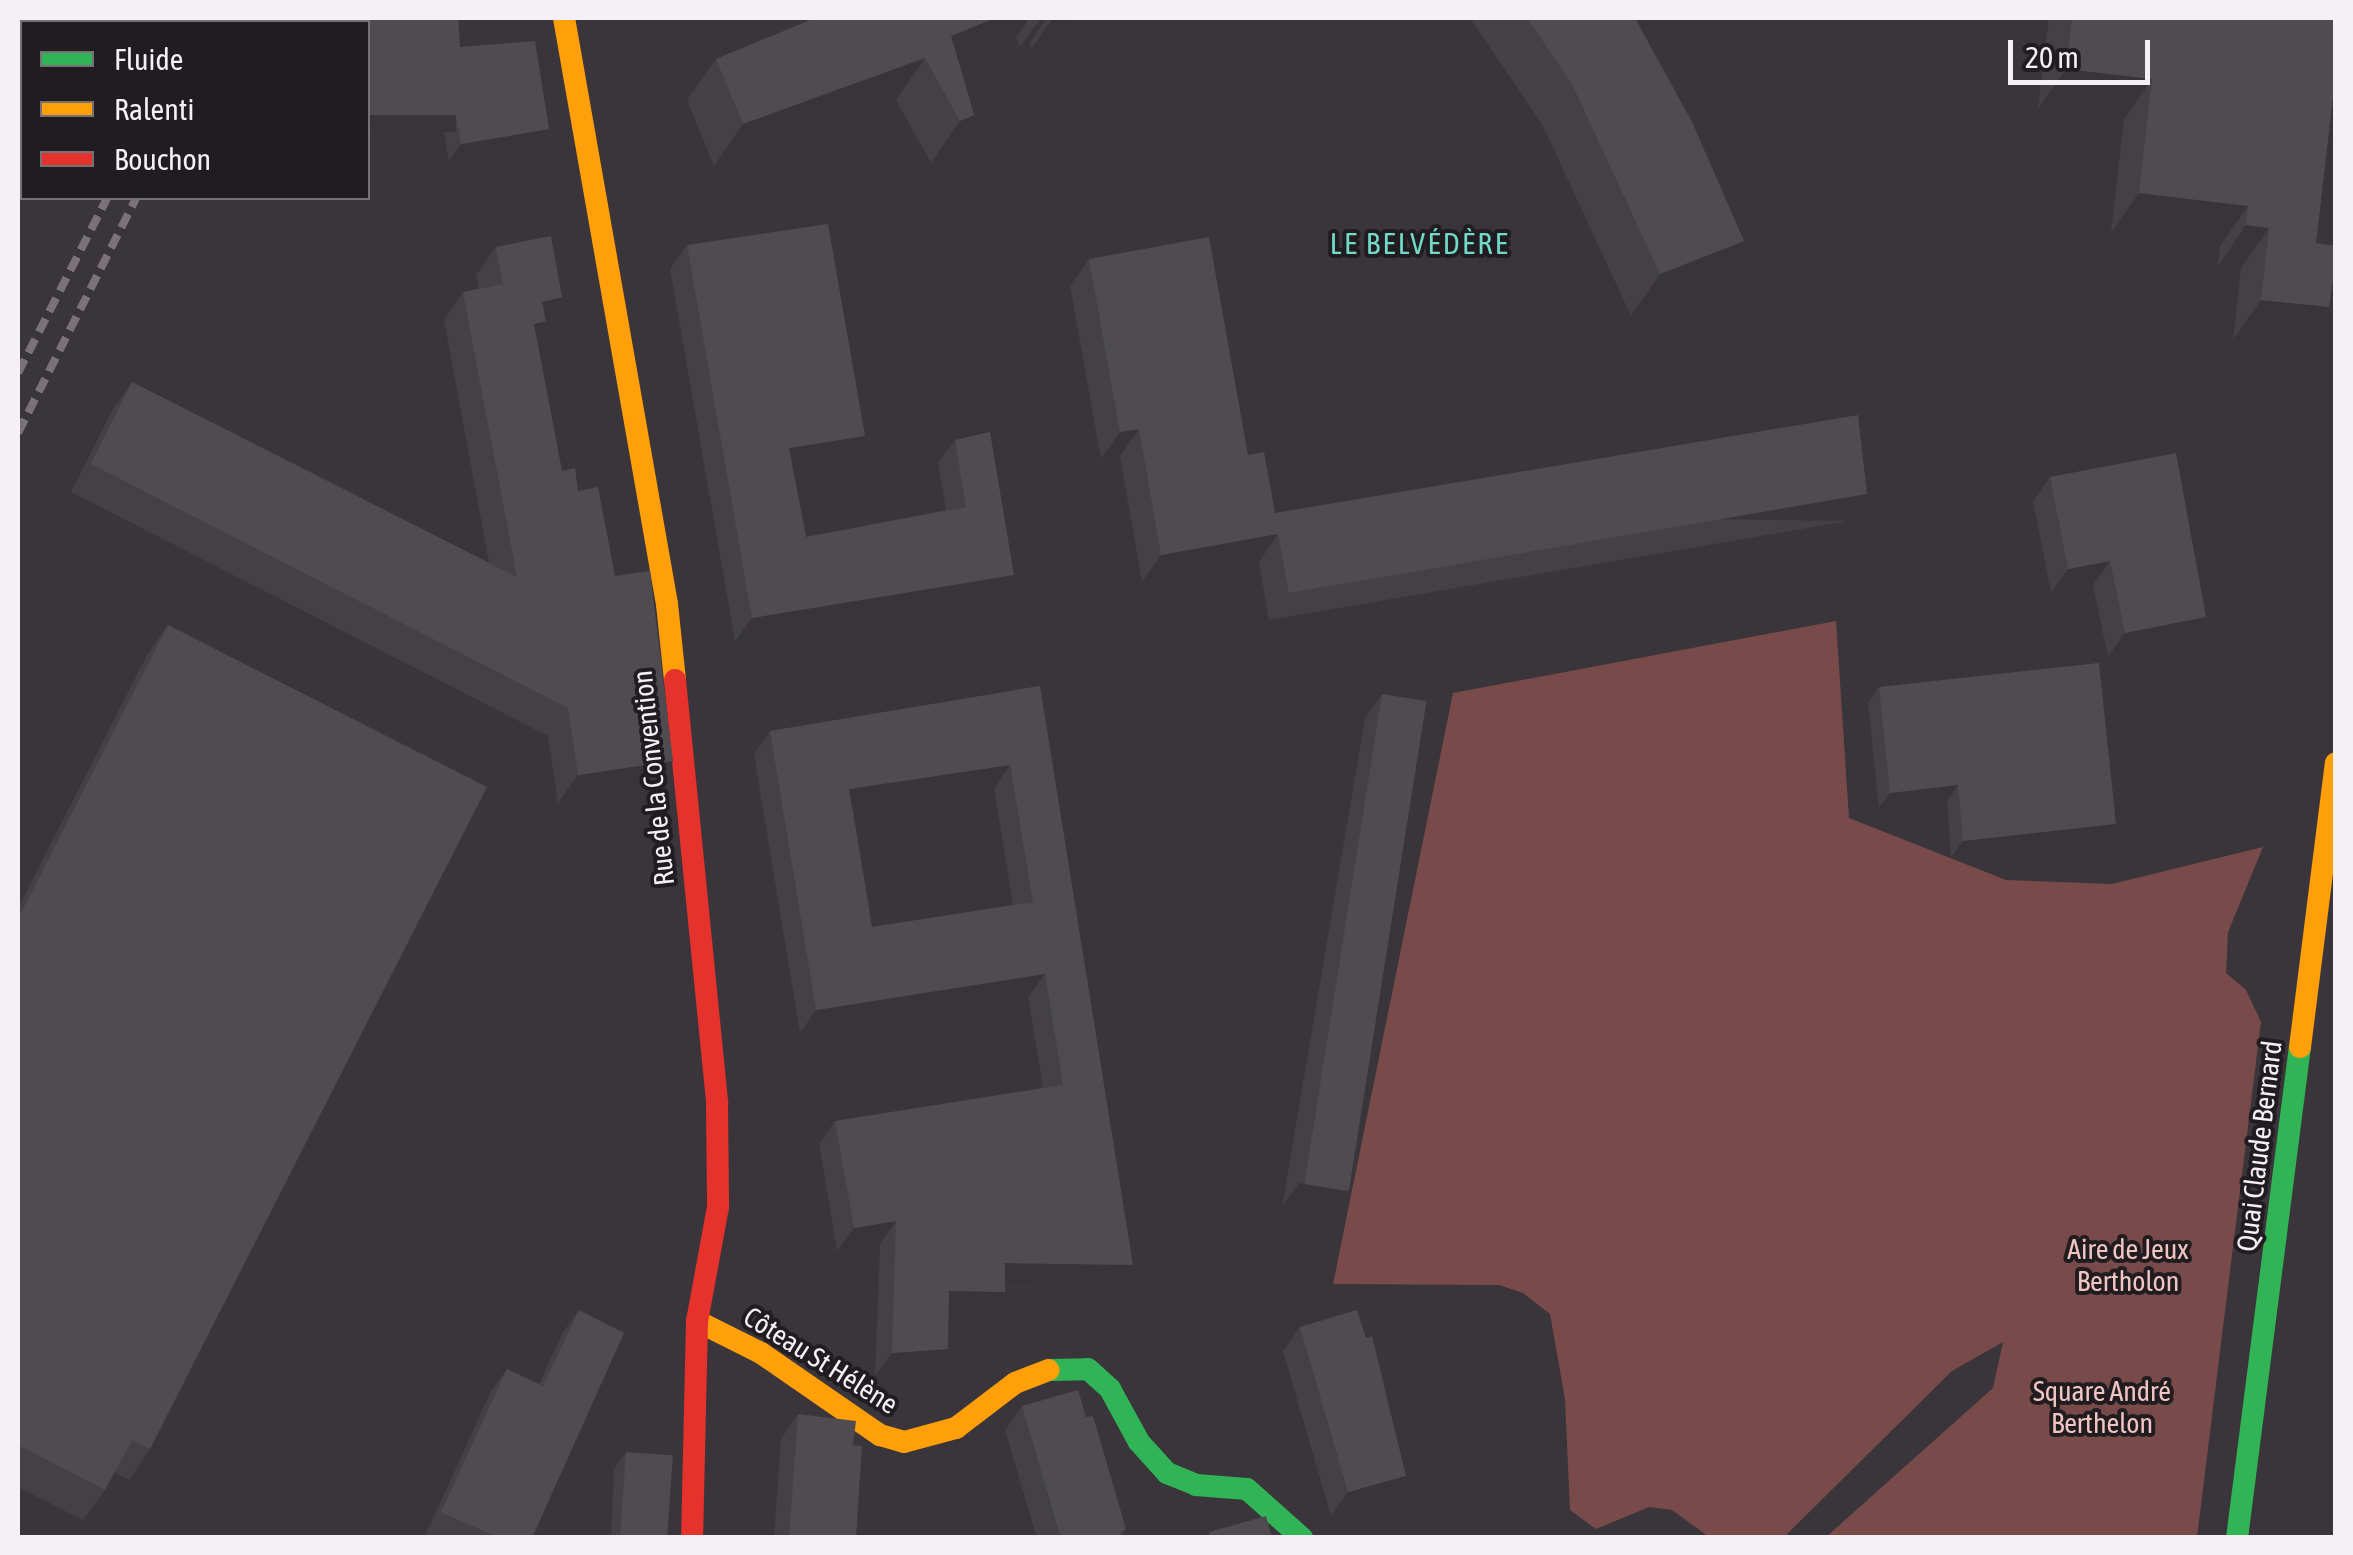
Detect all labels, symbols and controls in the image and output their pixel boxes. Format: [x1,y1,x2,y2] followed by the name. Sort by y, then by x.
[20,20,370,200] legend
[2013,20,2156,82] scale bar
[2025,40,2079,74] text: 20 m
[114,42,183,76] text: Fluide
[114,92,194,126] text: Ralenti
[114,142,211,176] text: Bouchon
[1330,225,1510,261] district label: LE BELVÉDÈRE
[625,669,681,887] street label: Rue de la Convention
[2229,1039,2289,1253] street label: Quai Claude Bernard
[2067,1232,2189,1298] park label: Aire de Jeux Bertholon
[738,1299,904,1421] street label: Côteau St Hélène
[2033,1374,2171,1440] park label: Square André Berthelon

